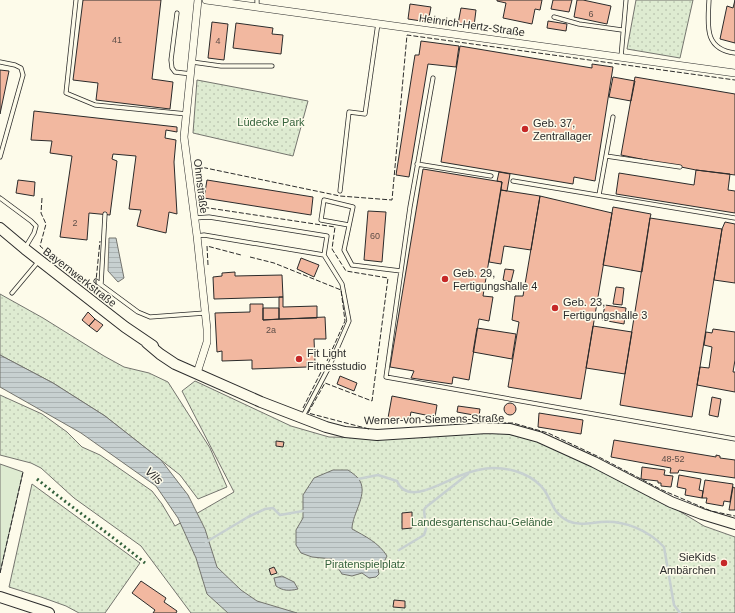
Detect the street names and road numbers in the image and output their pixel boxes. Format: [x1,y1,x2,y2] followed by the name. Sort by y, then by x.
[418,12,526,38] street label: Heinrich-Hertz-Straße
[192,158,210,214] street label: Ohmstraße
[41,245,119,309] street label: Bayernwerkstraße
[364,412,504,426] street label: Werner-von-Siemens-Straße

